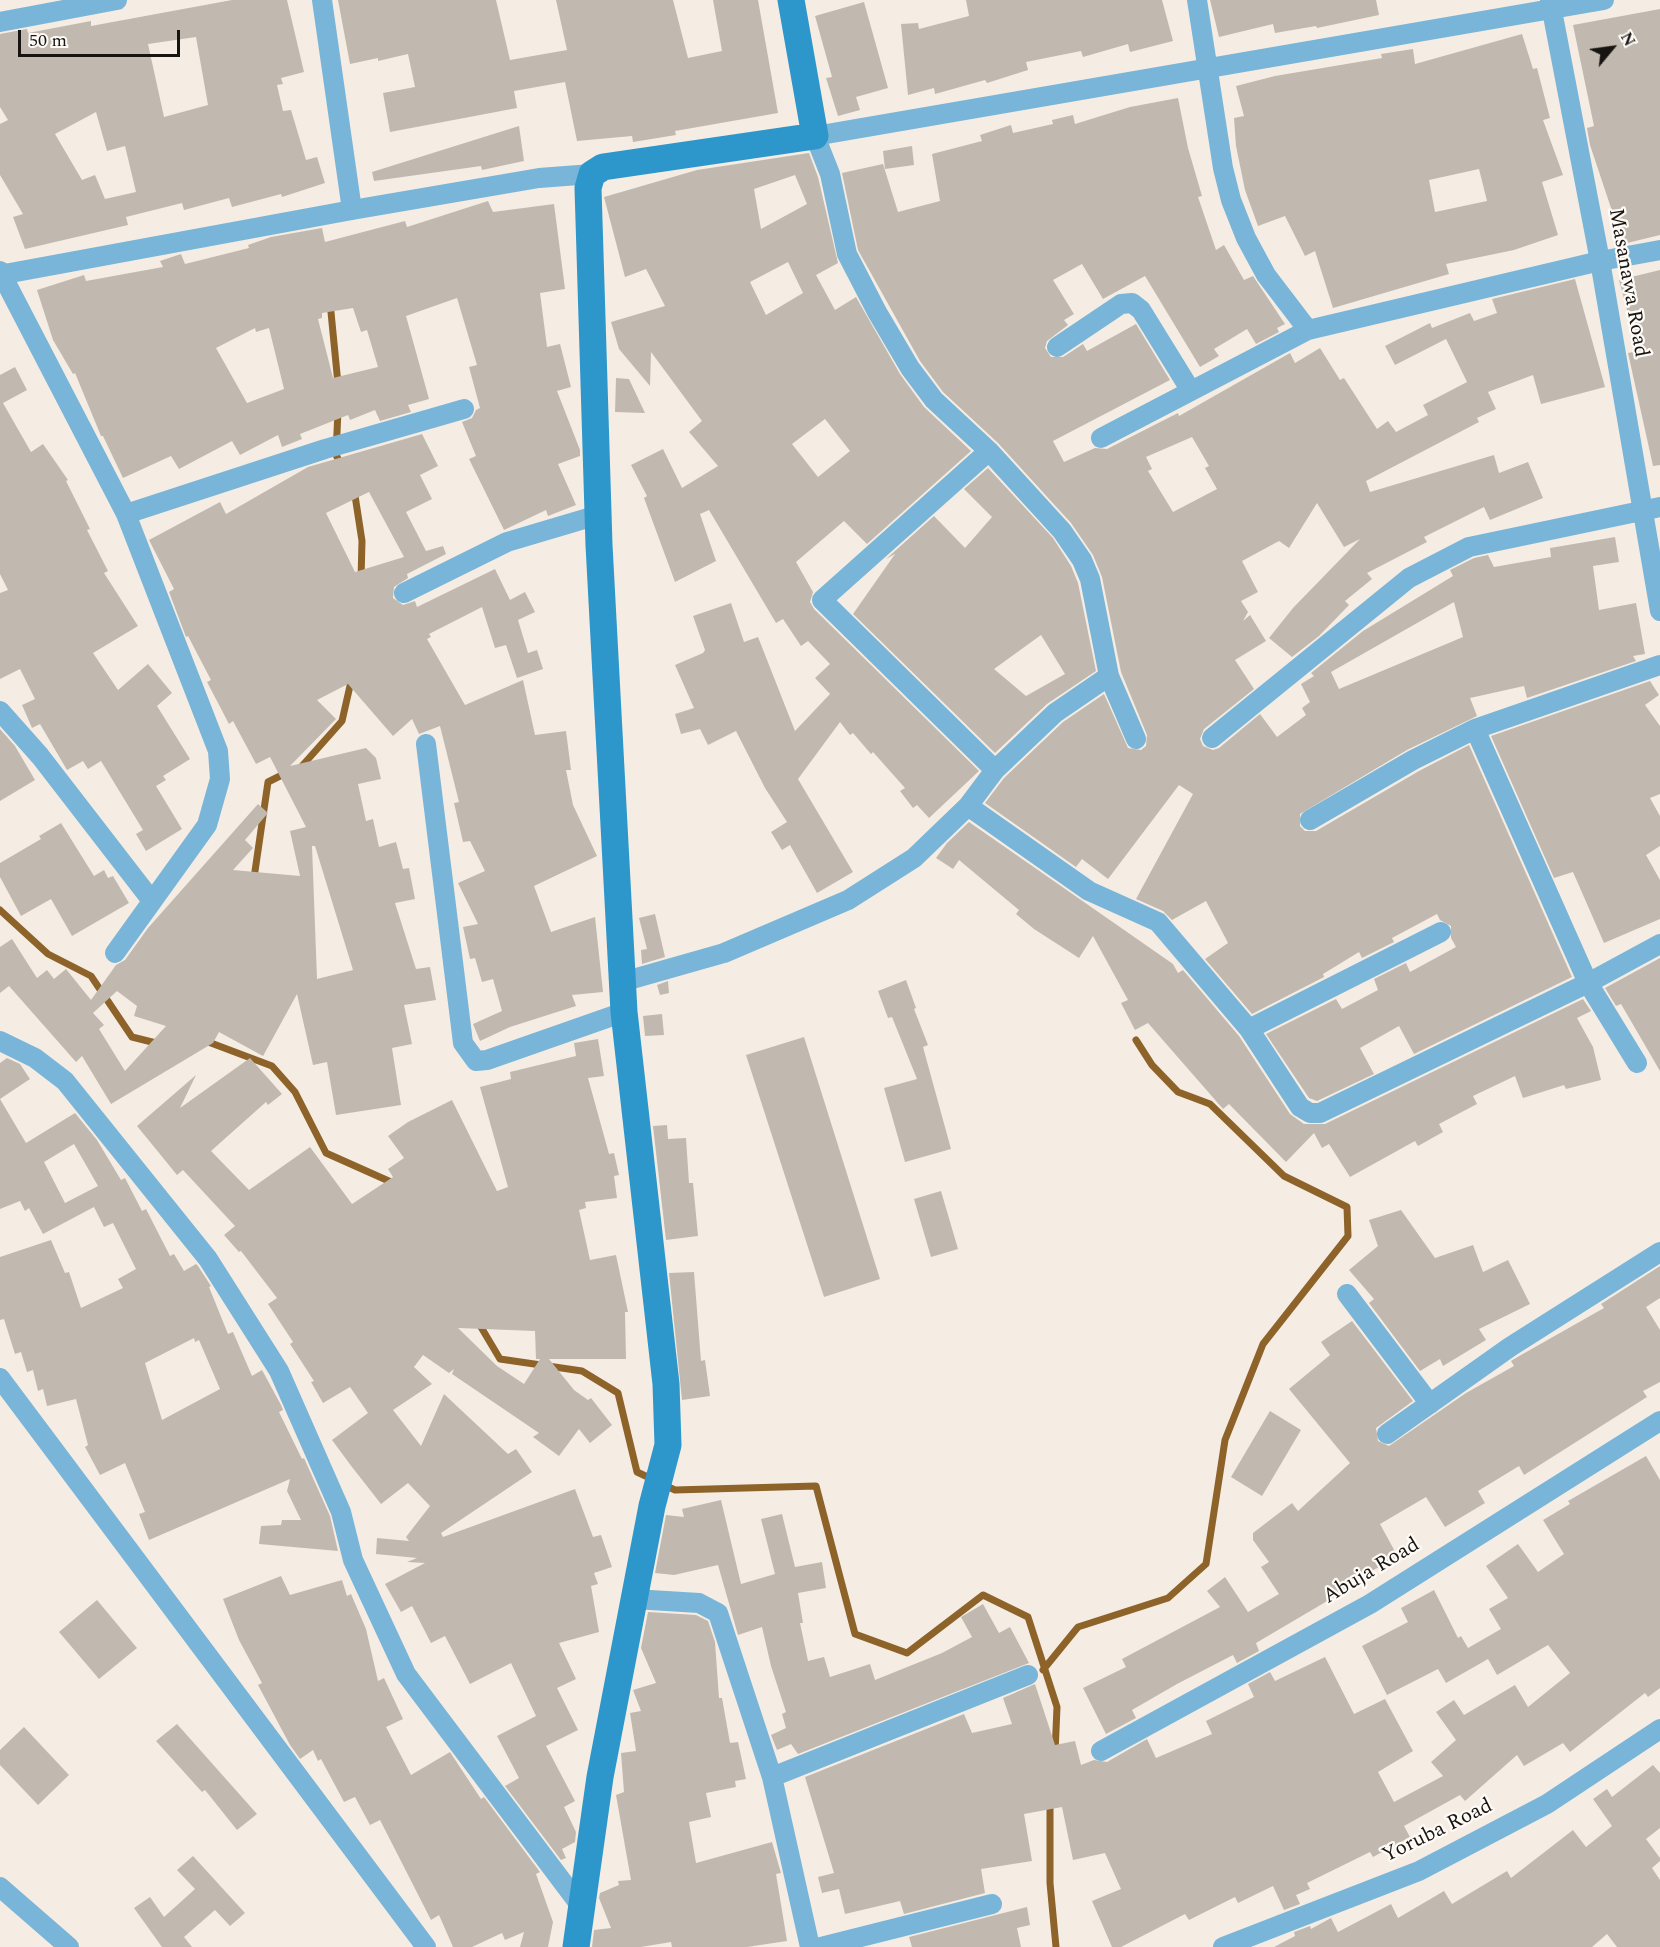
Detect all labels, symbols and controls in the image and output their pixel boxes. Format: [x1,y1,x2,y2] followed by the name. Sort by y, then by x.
[21,18,183,56] scale bar
[1582,18,1642,78] north arrow
[29,27,67,54] text: 50 m
[1614,28,1641,51] text: N
[1601,207,1653,359] street label: Masanawa Road
[1319,1533,1425,1611] street label: Abuja Road
[1379,1794,1497,1870] street label: Yoruba Road

